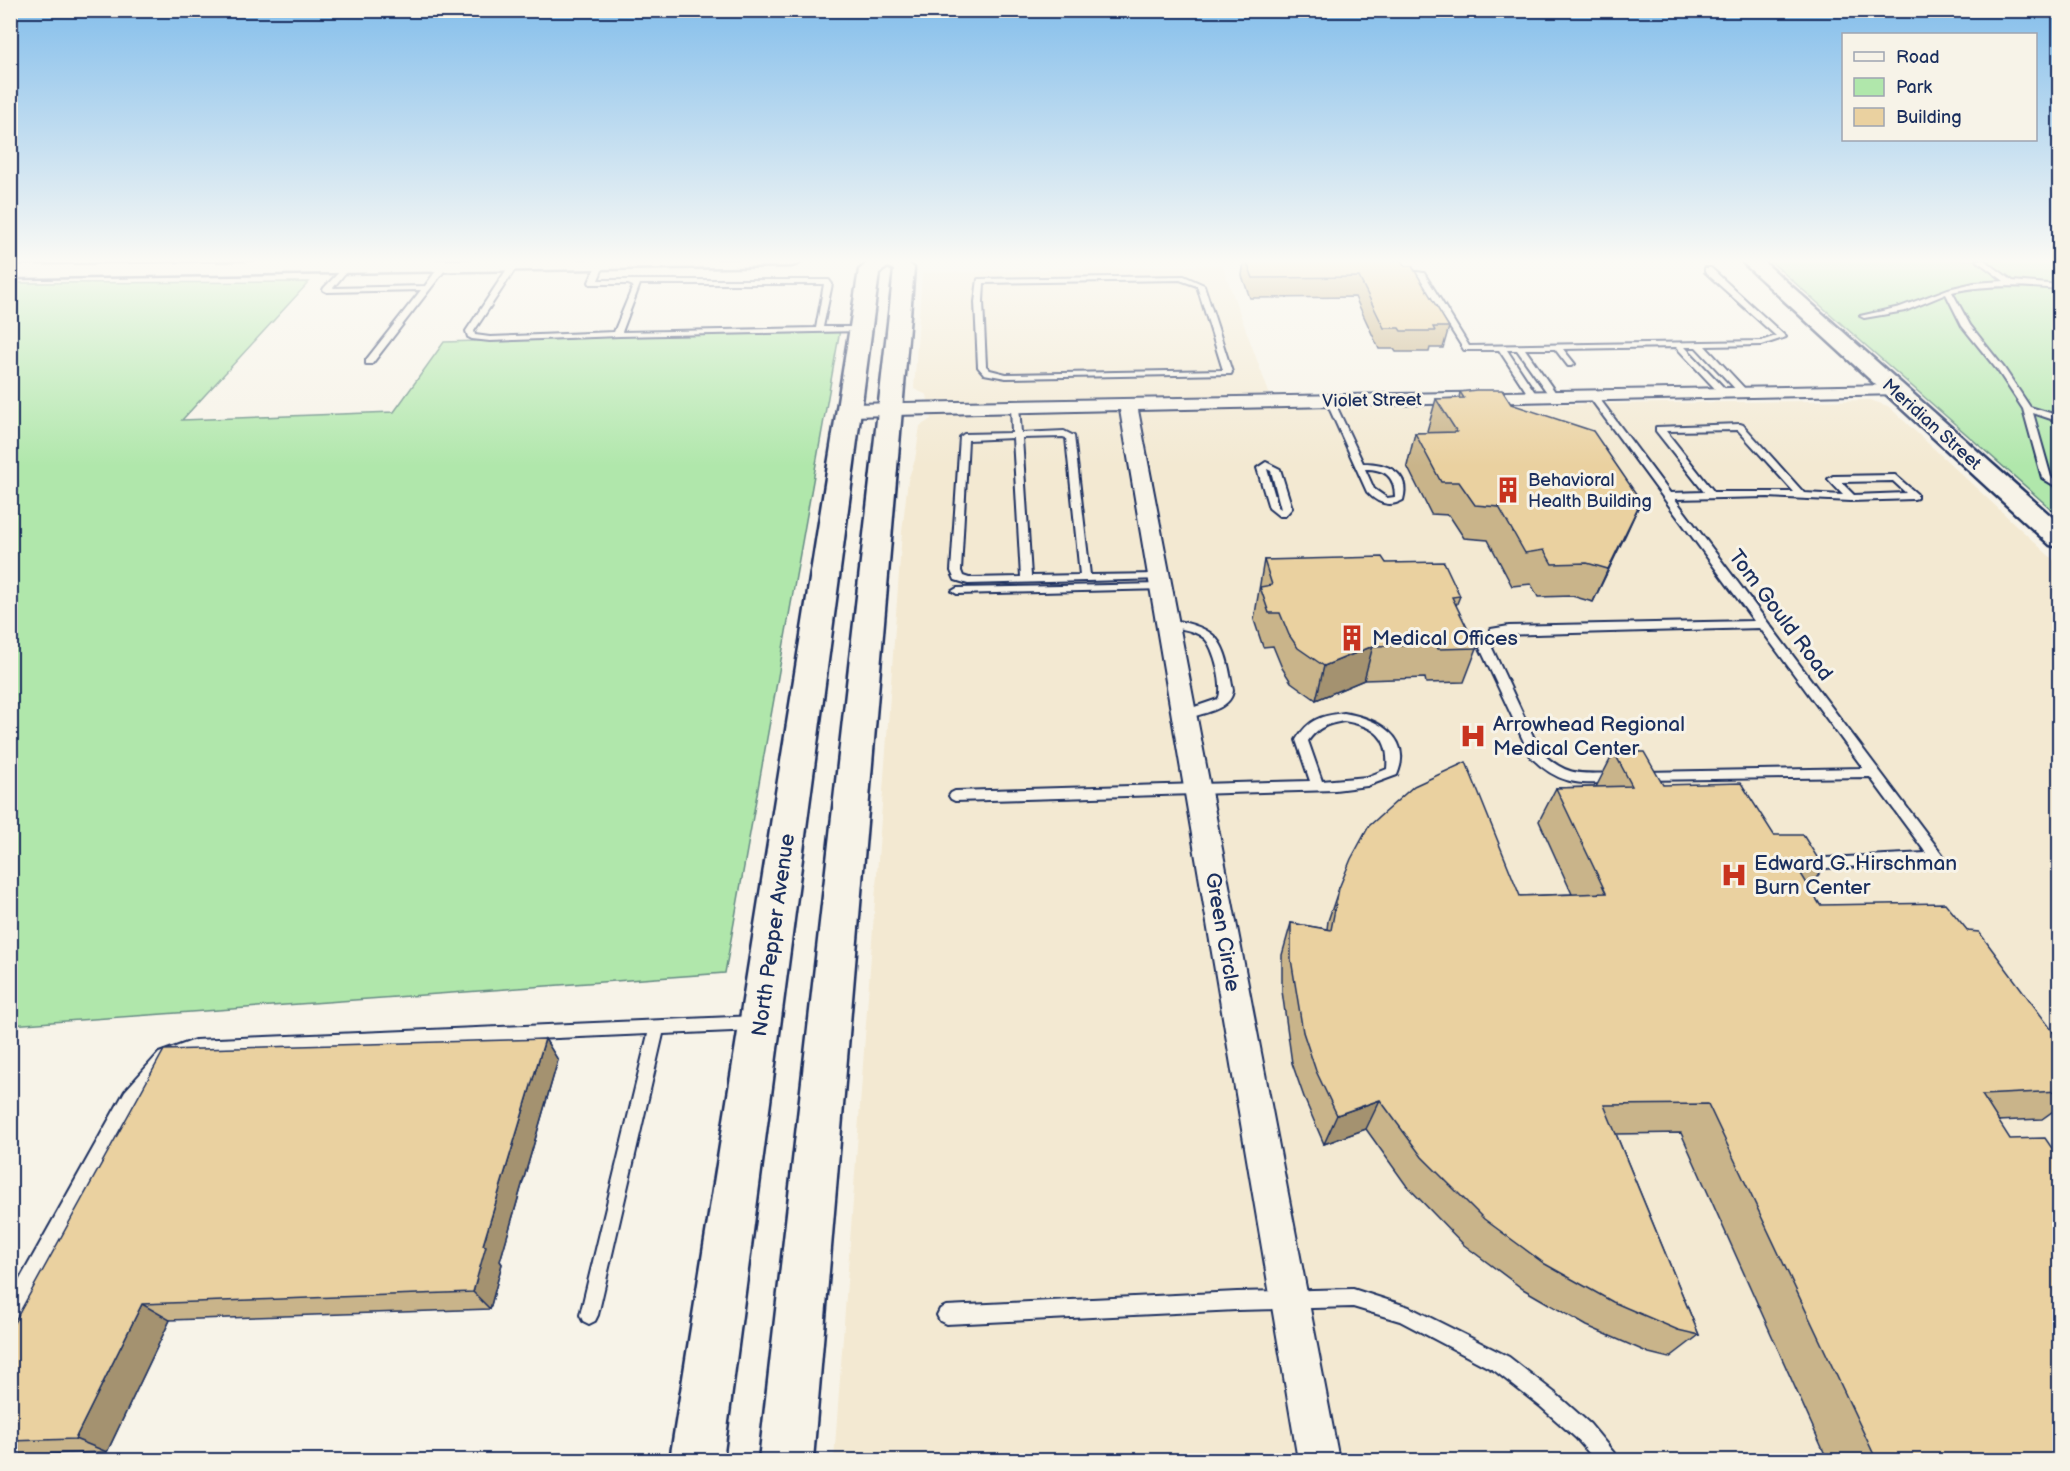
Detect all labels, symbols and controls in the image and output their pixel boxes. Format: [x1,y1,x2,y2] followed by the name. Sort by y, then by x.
[1842,33,2037,141] legend
[1896,47,1940,68] text: Road
[1896,77,1932,98] text: Park
[1896,107,1962,128] text: Building
[1878,375,1986,475] street label: Meridian Street
[1322,389,1422,412] street label: Violet Street
[1528,470,1652,512] place label: Behavioral Health Building
[1493,475,1523,505] building icon: Behavioral Health Building
[1723,545,1838,686] street label: Tom Gould Road
[1337,623,1367,653] building icon: Medical Offices
[1372,626,1518,651] place label: Medical Offices
[1493,712,1685,761] place label: Arrowhead Regional Medical Center
[1458,721,1488,751] hospital icon: Arrowhead Regional Medical Center
[747,832,800,1038] street label: North Pepper Avenue
[1754,851,1957,900] place label: Edward G. Hirschman Burn Center
[1719,860,1749,890] hospital icon: Edward G. Hirschman Burn Center
[1200,871,1245,994] street label: Green Circle

